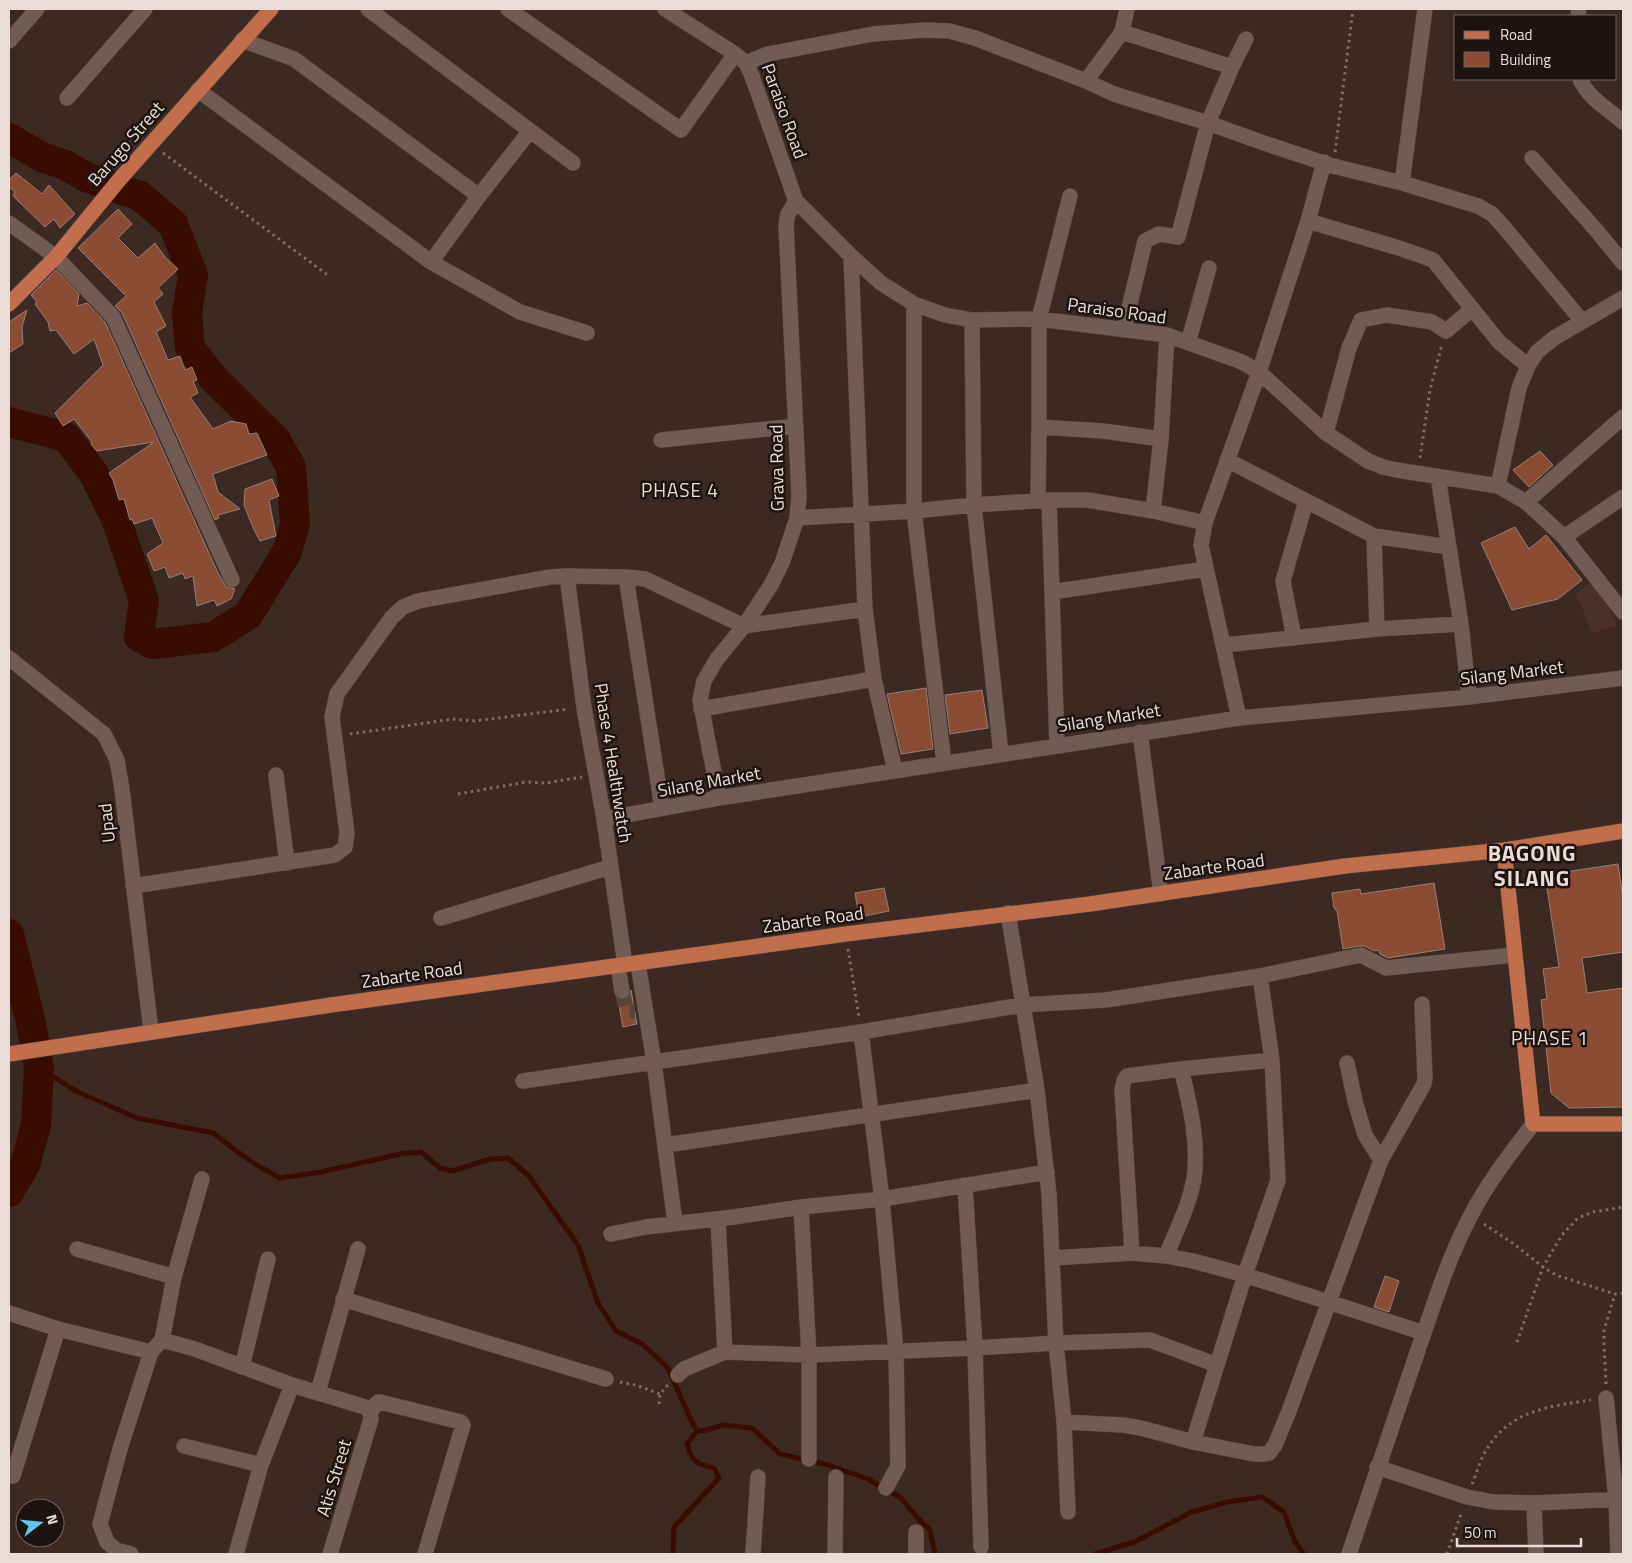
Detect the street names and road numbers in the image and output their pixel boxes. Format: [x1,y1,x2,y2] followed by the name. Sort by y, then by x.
[755,59,814,162] street label: Paraiso Road
[81,95,171,192] street label: Barugo Street
[1066,290,1168,331] street label: Paraiso Road
[762,424,791,512] street label: Grava Road
[1459,653,1566,692] street label: Silang Market
[588,681,639,845] street label: Phase 4 Healthwatch
[1056,696,1163,739] street label: Silang Market
[655,759,763,804] street label: Silang Market
[91,802,122,844] street label: Upad
[1162,846,1266,887] street label: Zabarte Road
[761,899,865,940] street label: Zabarte Road
[360,954,464,995] street label: Zabarte Road
[309,1435,358,1520] street label: Atis Street

